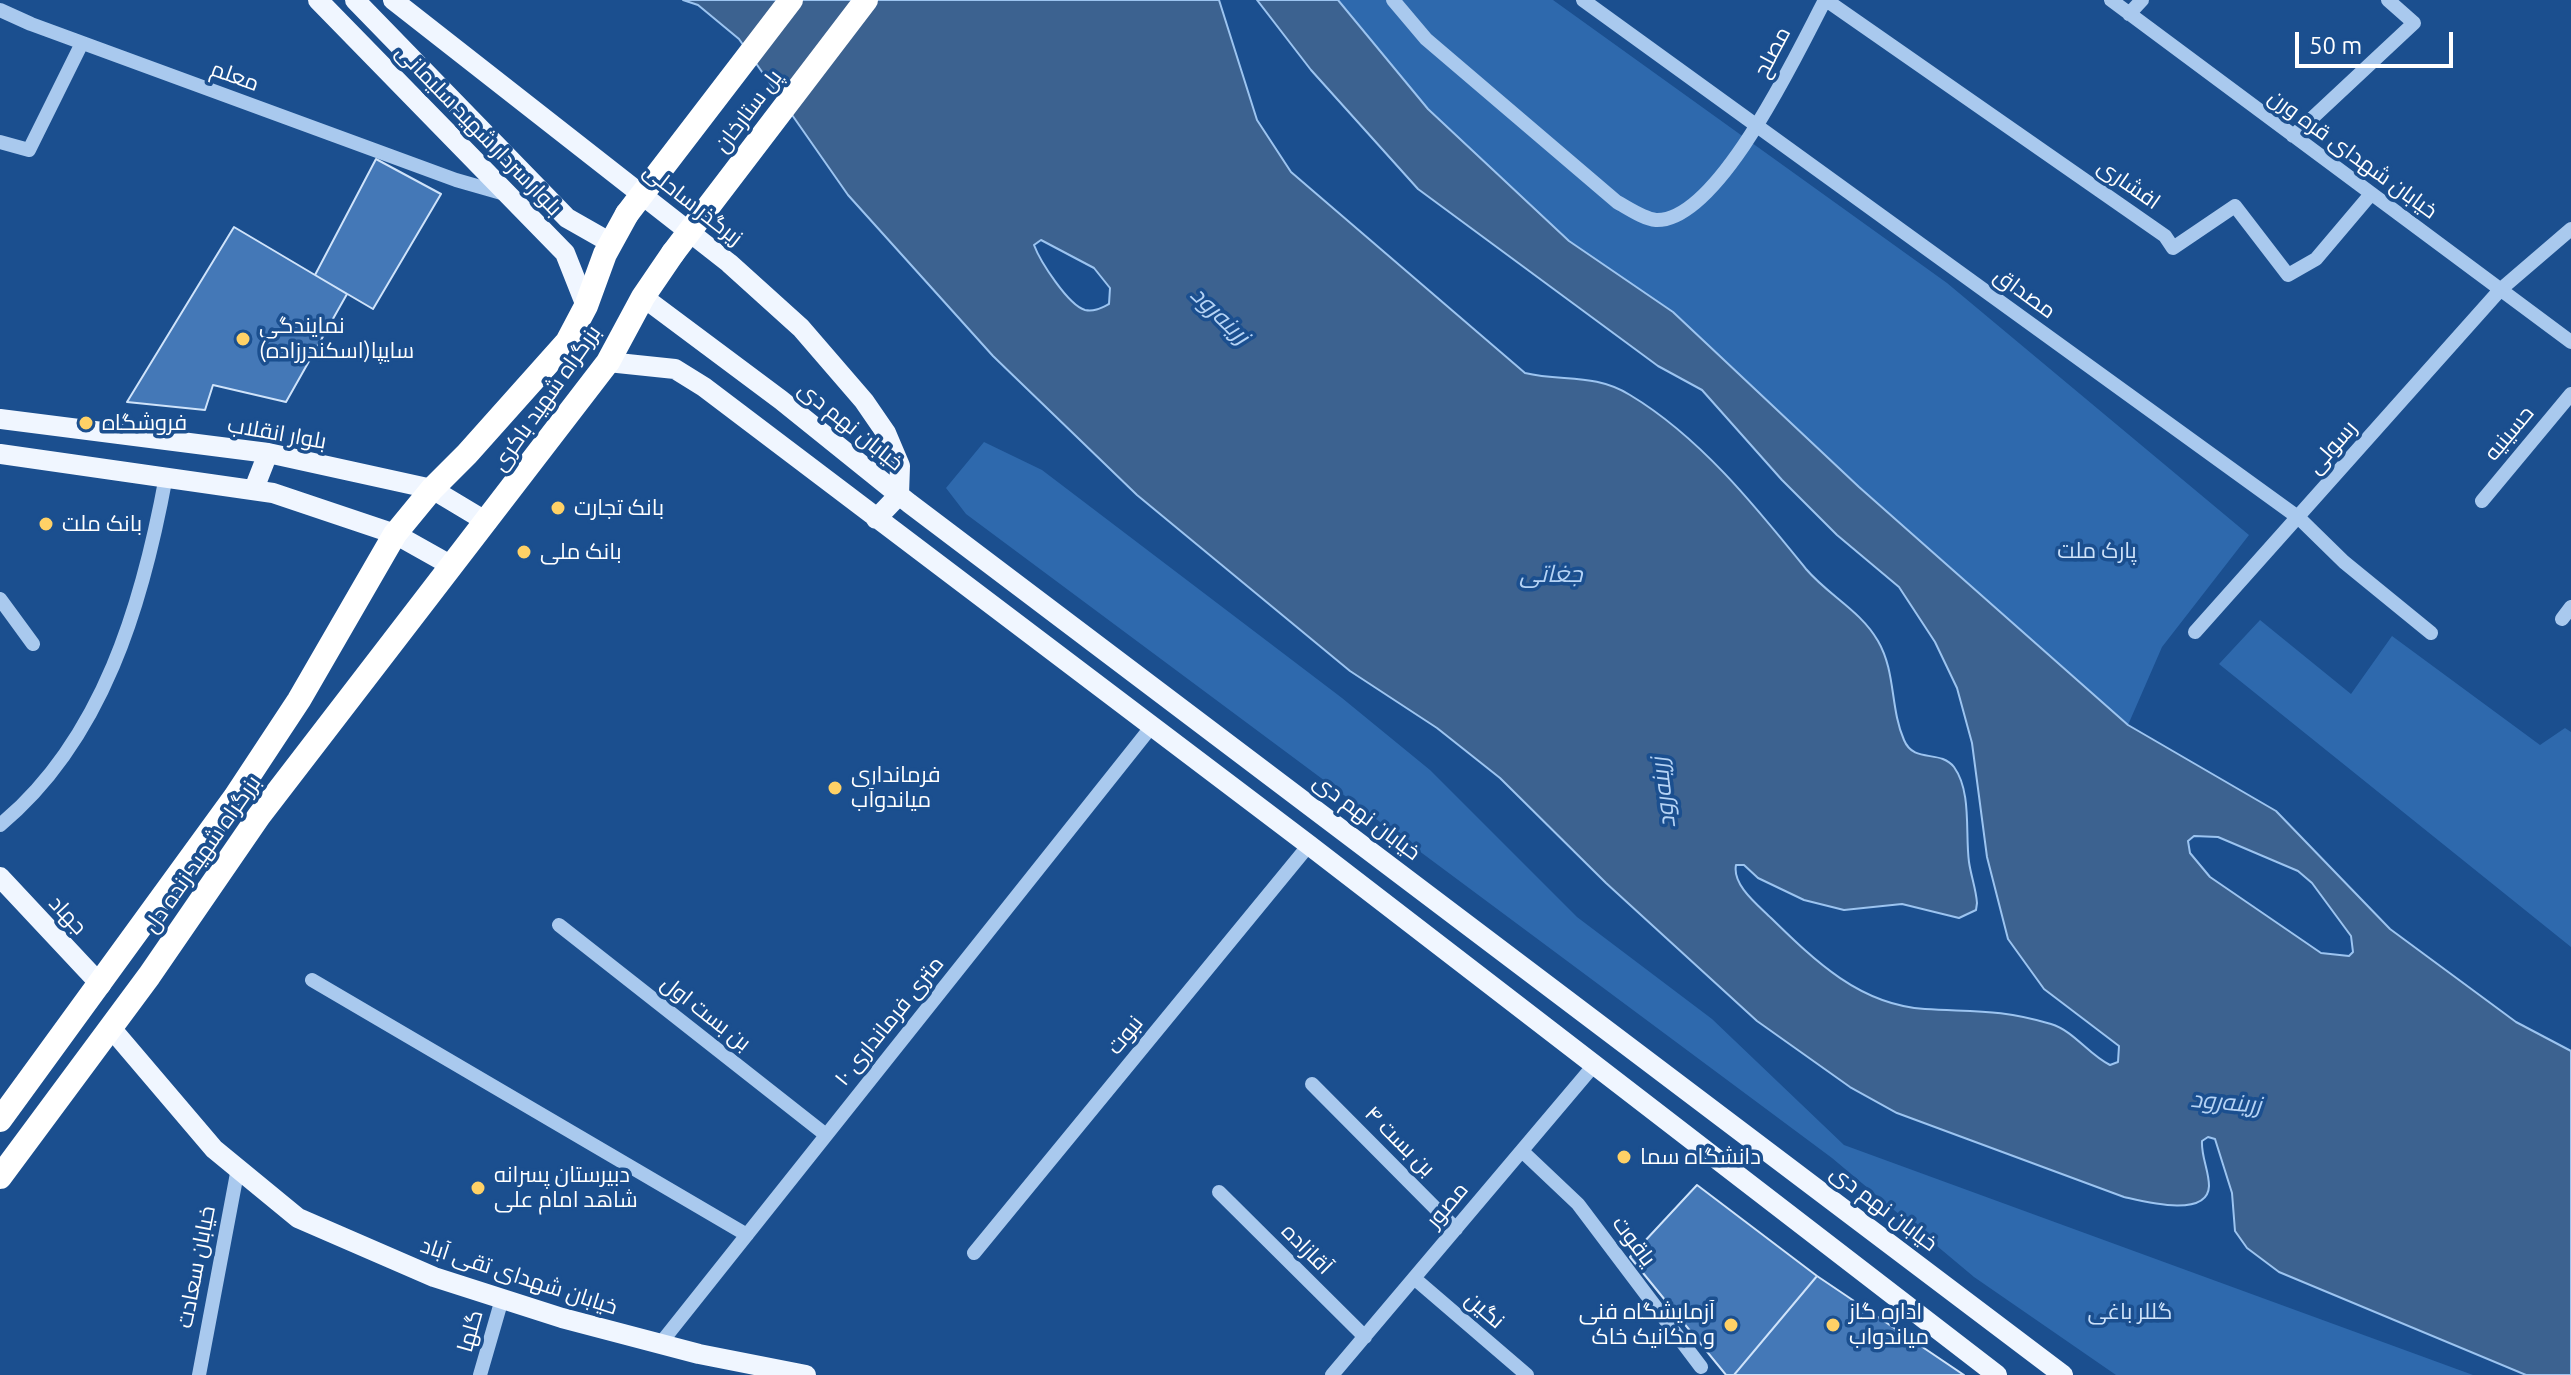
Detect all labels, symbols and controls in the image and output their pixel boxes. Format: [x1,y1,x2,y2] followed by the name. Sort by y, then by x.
[2299,16,2457,66] scale bar
[1748,22,1796,82] street label: مصلح
[2309,32,2362,59] text: 50 m
[390,39,568,221] street label: بلوار سردار شهید سلیمانی
[207,55,263,97] street label: معلم
[708,64,788,158] street label: پل ستارخان
[2263,84,2443,224] street label: خیابان شهدای قره ورن
[2093,153,2165,215] street label: افشاری
[638,157,748,251] street label: زیرگذر ساحلی
[1989,262,2061,324] street label: مصداق
[1184,280,1256,350] water label: زرینه‌رود
[259,313,414,364] place label: نمایندگی سایپا(اسکندرزاده)
[486,320,606,476] street label: بزرگراه شهید باکری
[234,330,252,348] marker: نمایندگی سایپا(اسکندرزاده)
[793,376,909,476] street label: خیابان نهم دی
[2479,400,2539,466] street label: حسینیه
[102,410,187,436] place label: فروشگاه
[225,411,329,455] street label: بلوار انقلاب
[77,414,95,432] marker: فروشگاه
[2302,415,2362,479] street label: رسولی
[574,495,664,521] place label: بانک تجارت
[549,499,567,517] marker: بانک تجارت
[62,511,142,537] place label: بانک ملت
[37,515,55,533] marker: بانک ملت
[2057,538,2137,564] park label: پارک ملت
[540,539,622,565] place label: بانک ملی
[515,543,533,561] marker: بانک ملی
[1519,560,1583,588] water label: جغاتی
[1644,756,1682,830] water label: زرینه‌رود
[851,762,941,814] place label: فرمانداری میاندوآب
[1308,768,1426,866] street label: خیابان نهم دی
[138,770,266,938] street label: بزرگراه شهید زنده دل
[826,779,844,797] marker: فرمانداری میاندوآب
[43,890,93,940] street label: جهاد
[829,951,949,1091] street label: ۱۰ متری فرمانداری
[656,970,756,1056] street label: بن بست اول
[1101,1010,1149,1060] street label: نبوت
[2189,1085,2263,1119] water label: زرینه‌رود
[1359,1100,1441,1182] street label: بن بست ۴
[1640,1144,1761,1170] place label: دانشگاه سما
[1615,1148,1633,1166] marker: دانشگاه سما
[1825,1159,1943,1257] street label: خیابان نهم دی
[494,1162,638,1214] place label: دبیرستان پسرانه شاهد امام علی
[1420,1177,1474,1233] street label: مصور
[469,1179,487,1197] marker: دبیرستان پسرانه شاهد امام علی
[171,1204,221,1330] street label: خیابان سعادت
[1607,1211,1661,1271] street label: یاقوت
[1276,1218,1338,1280] street label: آقازاده
[417,1232,621,1320] street label: خیابان شهدای تقی آباد
[1460,1286,1510,1334] street label: نگین
[1579,1299,1715,1350] place label: آزمایشگاه فنی و مکانیک خاک
[1849,1299,1929,1350] place label: اداره گاز میاندواب
[2088,1299,2172,1325] park label: گللر باغی
[451,1307,489,1355] street label: گلها
[1722,1316,1740,1334] marker: آزمایشگاه فنی و مکانیک خاک
[1824,1316,1842,1334] marker: اداره گاز میاندواب

